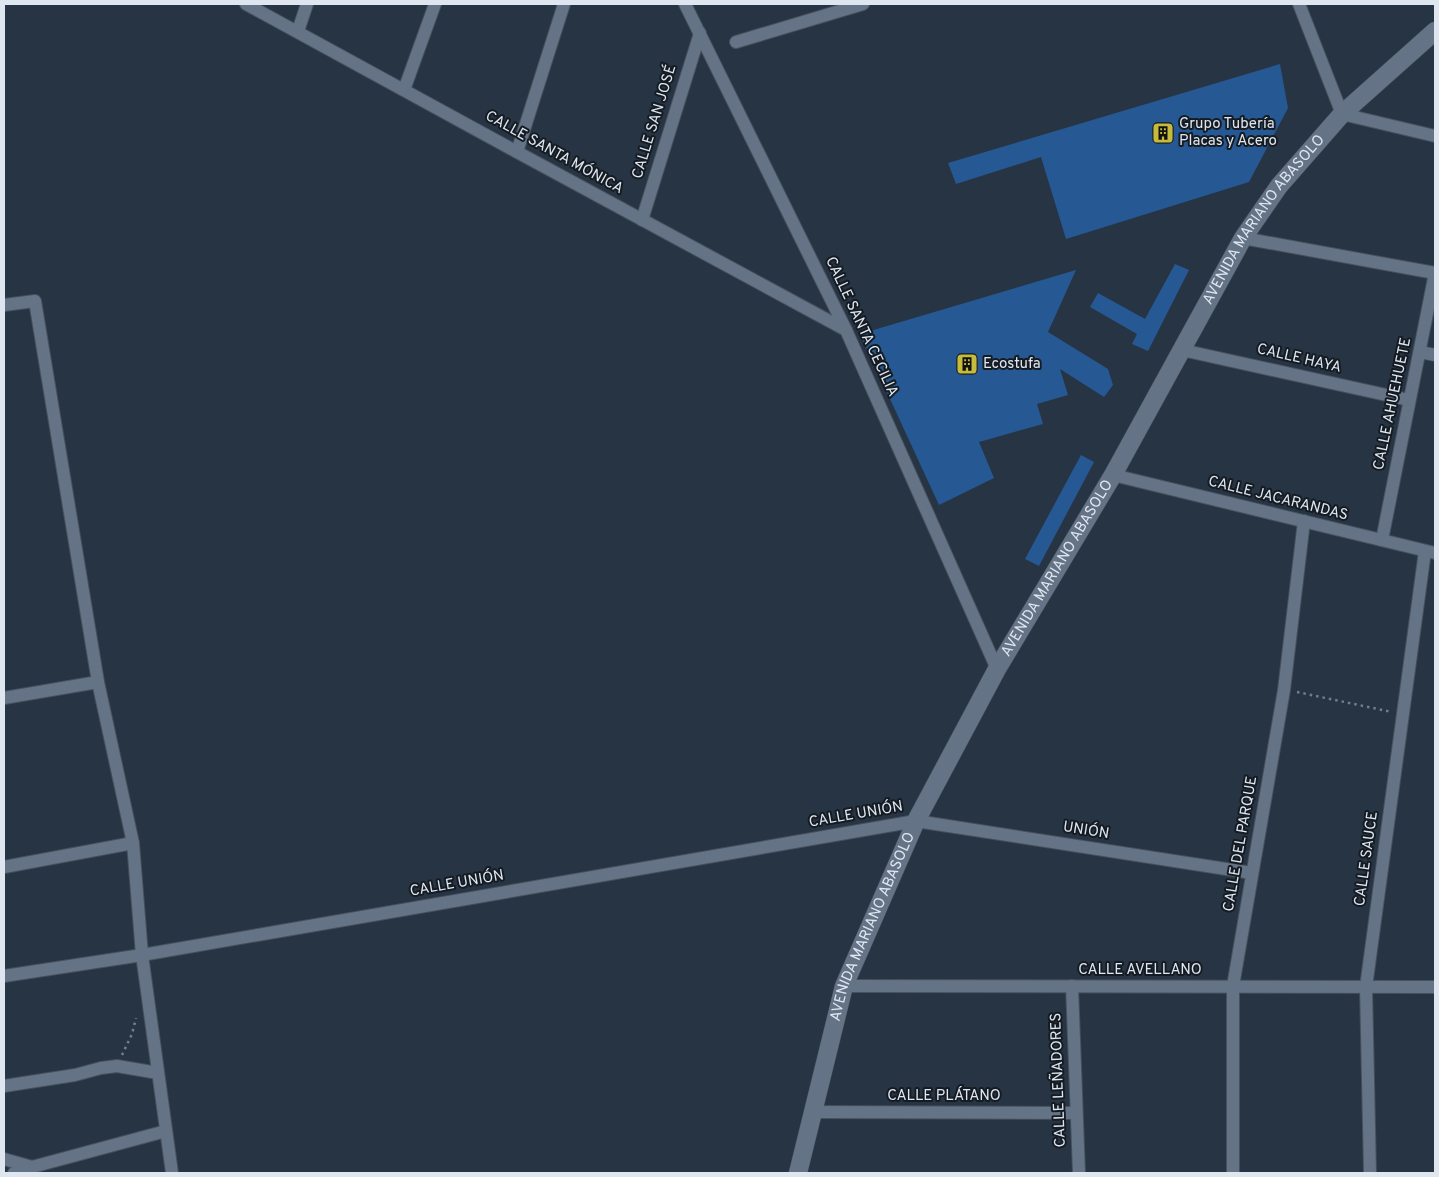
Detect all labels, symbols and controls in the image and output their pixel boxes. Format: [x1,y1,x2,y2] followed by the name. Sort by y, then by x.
[628,62,681,181] street label: CALLE SAN JOSÉ
[482,105,627,199] street label: CALLE SANTA MÓNICA
[1179,115,1277,151] place label: Grupo Tubería Placas y Acero
[1151,121,1175,145] building icon: Grupo Tubería Placas y Acero
[1199,131,1329,308] street label: AVENIDA MARIANO ABASOLO
[820,254,902,400] street label: CALLE SANTA CECILIA
[1370,336,1416,472] street label: CALLE AHUEHUETE
[1255,340,1343,378] street label: CALLE HAYA
[955,352,979,376] building icon: Ecostufa
[983,355,1041,374] place label: Ecostufa
[1206,472,1350,526] street label: CALLE JACARANDAS
[997,476,1117,660] street label: AVENIDA MARIANO ABASOLO
[1220,775,1262,913] street label: CALLE DEL PARQUE
[807,795,905,833] street label: CALLE UNIÓN
[1351,810,1383,908] street label: CALLE SAUCE
[1061,816,1111,844] street label: UNIÓN
[826,829,919,1023] street label: AVENIDA MARIANO ABASOLO
[408,864,506,902] street label: CALLE UNIÓN
[1078,961,1202,980] street label: CALLE AVELLANO
[1046,1012,1071,1148] street label: CALLE LEÑADORES
[887,1086,1001,1106] street label: CALLE PLÁTANO

